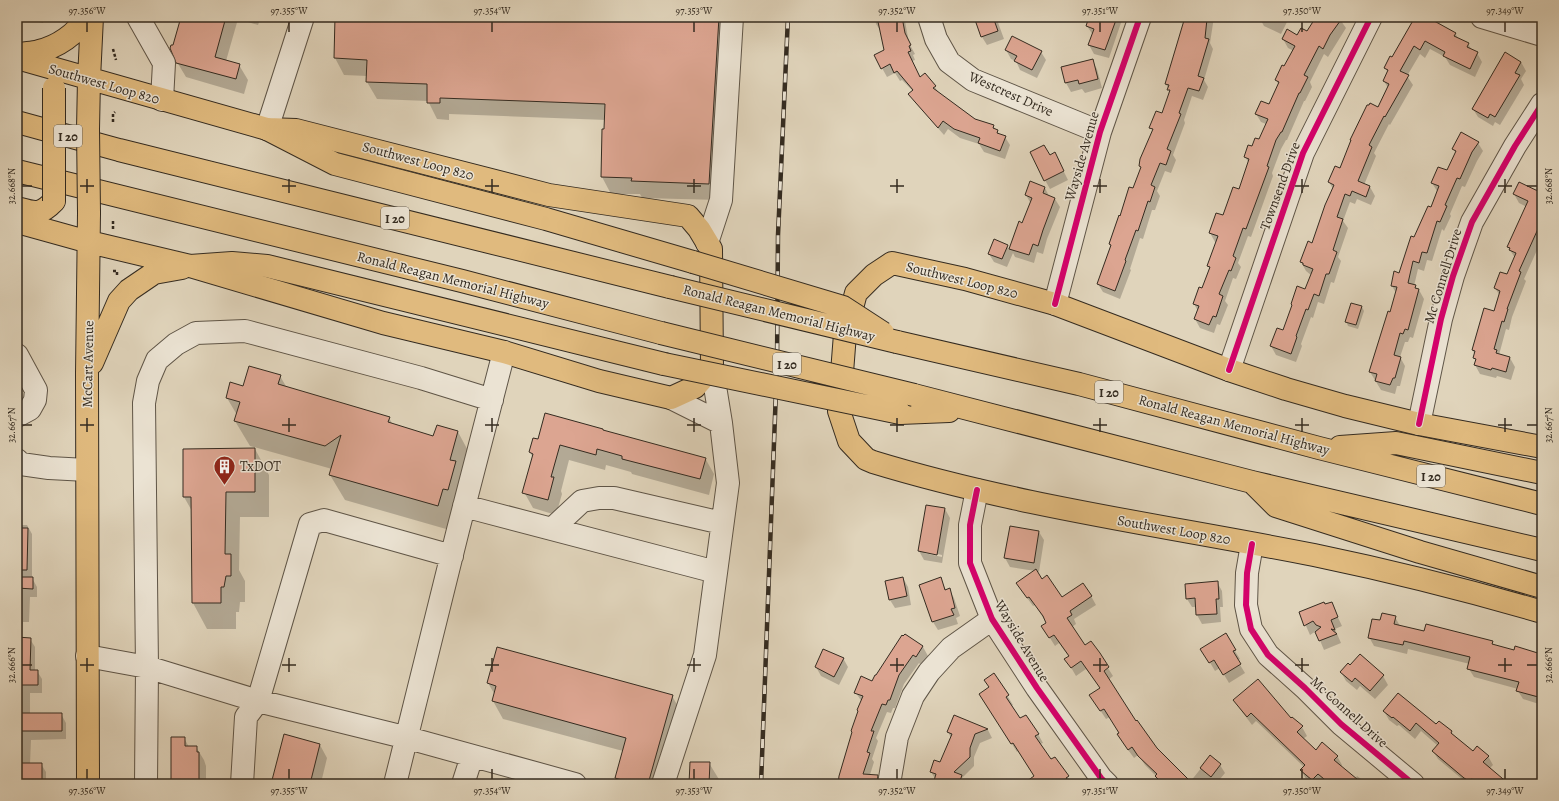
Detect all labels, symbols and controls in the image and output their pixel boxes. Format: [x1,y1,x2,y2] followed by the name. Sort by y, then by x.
[68,4,106,17] text: 97.356°W
[271,4,308,17] text: 97.355°W
[473,4,511,17] text: 97.354°W
[676,4,713,17] text: 97.353°W
[878,4,916,17] text: 97.352°W
[1082,4,1119,17] text: 97.351°W
[1283,4,1322,17] text: 97.350°W
[1486,4,1524,17] text: 97.349°W
[46,59,162,109] street label: Southwest Loop 820
[965,67,1056,121] street label: Westcrest Drive
[1060,109,1104,204] street label: Wayside Avenue
[54,125,82,147] road number: I 20
[360,137,476,185] street label: Southwest Loop 820
[1255,139,1305,233] street label: Townsend Drive
[5,168,18,204] text: 32.668°N
[1542,168,1555,204] text: 32.668°N
[381,207,409,229] road number: I 20
[1420,226,1466,326] street label: Mc Connell Drive
[355,247,552,313] street label: Ronald Reagan Memorial Highway
[904,257,1020,303] street label: Southwest Loop 820
[681,280,878,346] street label: Ronald Reagan Memorial Highway
[78,320,98,408] street label: McCart Avenue
[773,353,801,375] road number: I 20
[1095,381,1123,403] road number: I 20
[1136,390,1332,460] street label: Ronald Reagan Memorial Highway
[5,407,18,443] text: 32.667°N
[1542,407,1555,443] text: 32.667°N
[212,453,238,486] building icon: TxDOT
[240,457,281,476] place label: TxDOT
[1417,465,1445,487] road number: I 20
[1116,511,1232,549] street label: Southwest Loop 820
[990,596,1054,685] street label: Wayside Avenue
[5,647,18,683] text: 32.666°N
[1542,647,1555,683] text: 32.666°N
[1306,672,1392,752] street label: Mc Connell Drive
[68,784,106,797] text: 97.356°W
[271,784,308,797] text: 97.355°W
[473,784,511,797] text: 97.354°W
[676,784,713,797] text: 97.353°W
[878,784,916,797] text: 97.352°W
[1082,784,1119,797] text: 97.351°W
[1283,784,1322,797] text: 97.350°W
[1486,784,1524,797] text: 97.349°W

